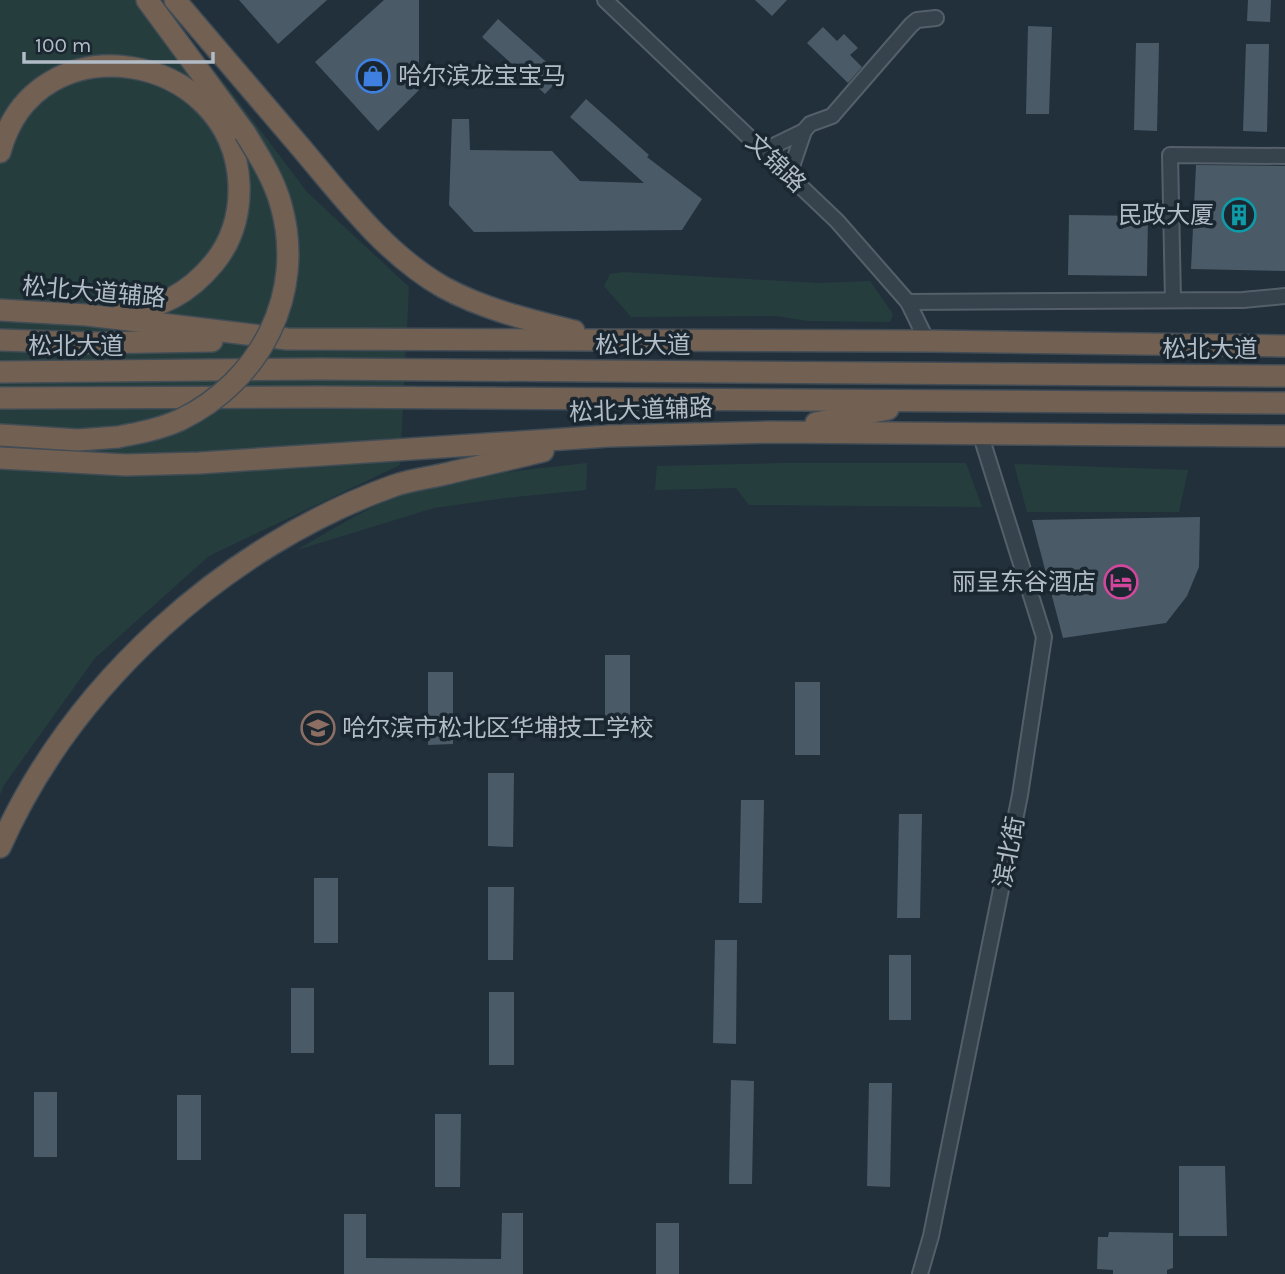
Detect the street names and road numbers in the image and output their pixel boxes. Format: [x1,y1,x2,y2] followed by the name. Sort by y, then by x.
[740,128,812,198] street label: 文锦路
[21,272,167,312] street label: 松北大道辅路
[595,331,691,359] street label: 松北大道
[28,332,124,360] street label: 松北大道
[1162,335,1258,363] street label: 松北大道
[569,393,713,427] street label: 松北大道辅路
[988,814,1030,890] street label: 滨北街

